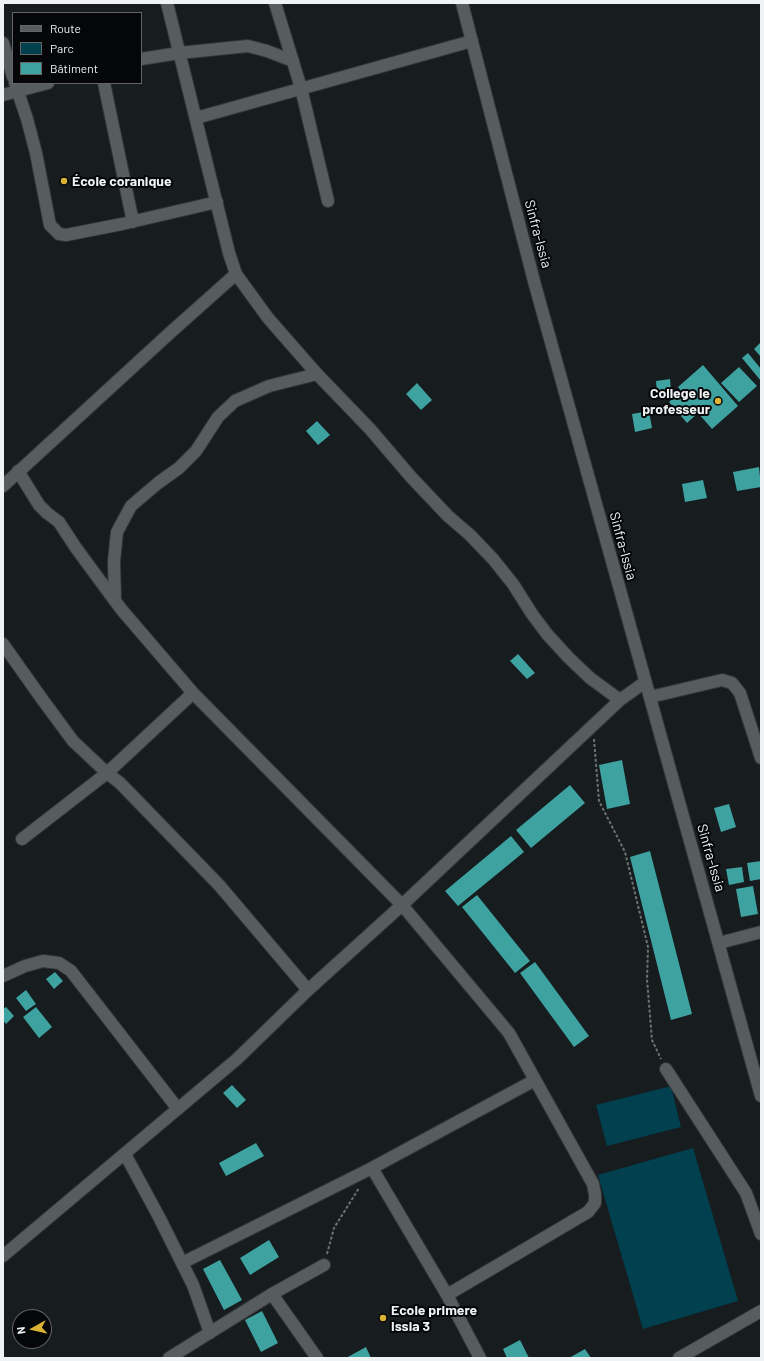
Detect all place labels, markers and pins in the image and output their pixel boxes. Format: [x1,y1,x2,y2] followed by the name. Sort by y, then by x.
[72,173,172,189] place label: École coranique
[59,176,69,186] marker: École coranique
[642,385,710,418] place label: College le professeur
[713,396,723,406] marker: College le professeur
[391,1302,477,1334] place label: Ecole primere Issia 3
[378,1313,388,1323] marker: Ecole primere Issia 3

